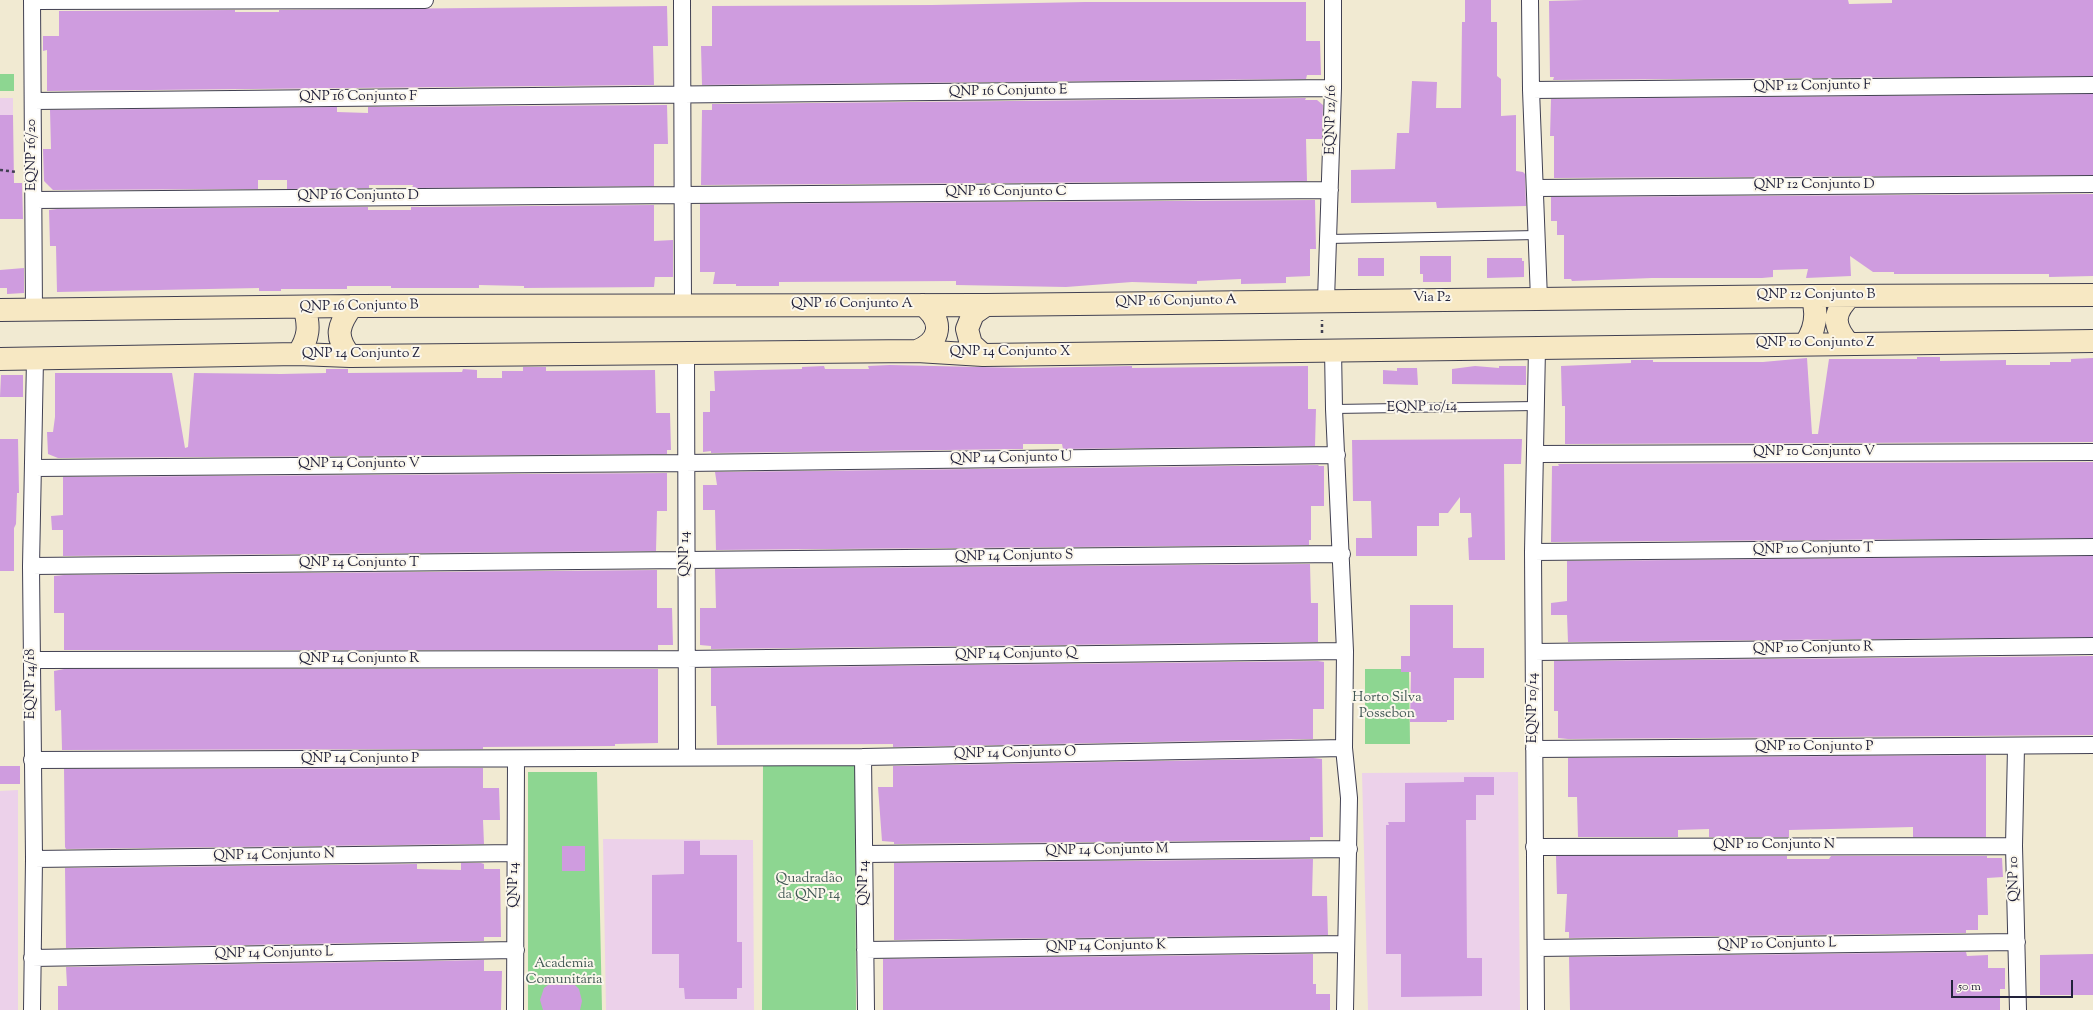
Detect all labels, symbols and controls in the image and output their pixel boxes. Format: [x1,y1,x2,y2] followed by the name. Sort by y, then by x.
[1753,78,1871,96] street label: QNP 12 Conjunto F
[948,83,1068,101] street label: QNP 16 Conjunto E
[1323,85,1341,155] street label: EQNP 12/16
[299,90,417,106] street label: QNP 16 Conjunto F
[25,119,41,191] street label: EQNP 16/20
[1753,178,1875,194] street label: QNP 12 Conjunto D
[945,185,1067,201] street label: QNP 16 Conjunto C
[297,189,419,205] street label: QNP 16 Conjunto D
[1757,288,1875,304] street label: QNP 12 Conjunto B
[1413,291,1451,307] street label: Via P2
[1115,293,1237,311] street label: QNP 16 Conjunto A
[791,297,913,313] street label: QNP 16 Conjunto A
[299,298,419,316] street label: QNP 16 Conjunto B
[1756,336,1874,352] street label: QNP 10 Conjunto Z
[949,345,1071,361] street label: QNP 14 Conjunto X
[302,347,420,363] street label: QNP 14 Conjunto Z
[1387,399,1457,417] street label: EQNP 10/14
[1753,445,1875,461] street label: QNP 10 Conjunto V
[950,450,1072,468] street label: QNP 14 Conjunto U
[298,457,420,473] street label: QNP 14 Conjunto V
[678,531,694,577] street label: QNP 14
[1753,541,1873,559] street label: QNP 10 Conjunto T
[954,548,1074,566] street label: QNP 14 Conjunto S
[299,556,419,572] street label: QNP 14 Conjunto T
[1752,640,1874,658] street label: QNP 10 Conjunto R
[955,646,1077,664] street label: QNP 14 Conjunto Q
[24,649,40,719] street label: EQNP 14/18
[299,652,419,668] street label: QNP 14 Conjunto R
[1526,673,1542,743] street label: EQNP 10/14
[1352,691,1422,724] park label: Horto Silva Possebon
[1755,740,1873,756] street label: QNP 10 Conjunto P
[954,745,1076,763] street label: QNP 14 Conjunto O
[301,752,419,768] street label: QNP 14 Conjunto P
[1713,838,1835,854] street label: QNP 10 Conjunto N
[1045,842,1169,860] street label: QNP 14 Conjunto M
[213,847,335,865] street label: QNP 14 Conjunto N
[2006,856,2024,902] street label: QNP 10
[857,860,873,906] street label: QNP 14
[507,862,523,908] street label: QNP 14
[775,872,843,904] park label: Quadradão da QNP 14
[1717,936,1837,954] street label: QNP 10 Conjunto L
[1046,938,1166,956] street label: QNP 14 Conjunto K
[214,945,334,963] street label: QNP 14 Conjunto L
[526,957,602,990] park label: Academia Comunitária
[1953,972,2075,998] scale bar
[1958,978,1981,996] text: 50 m

